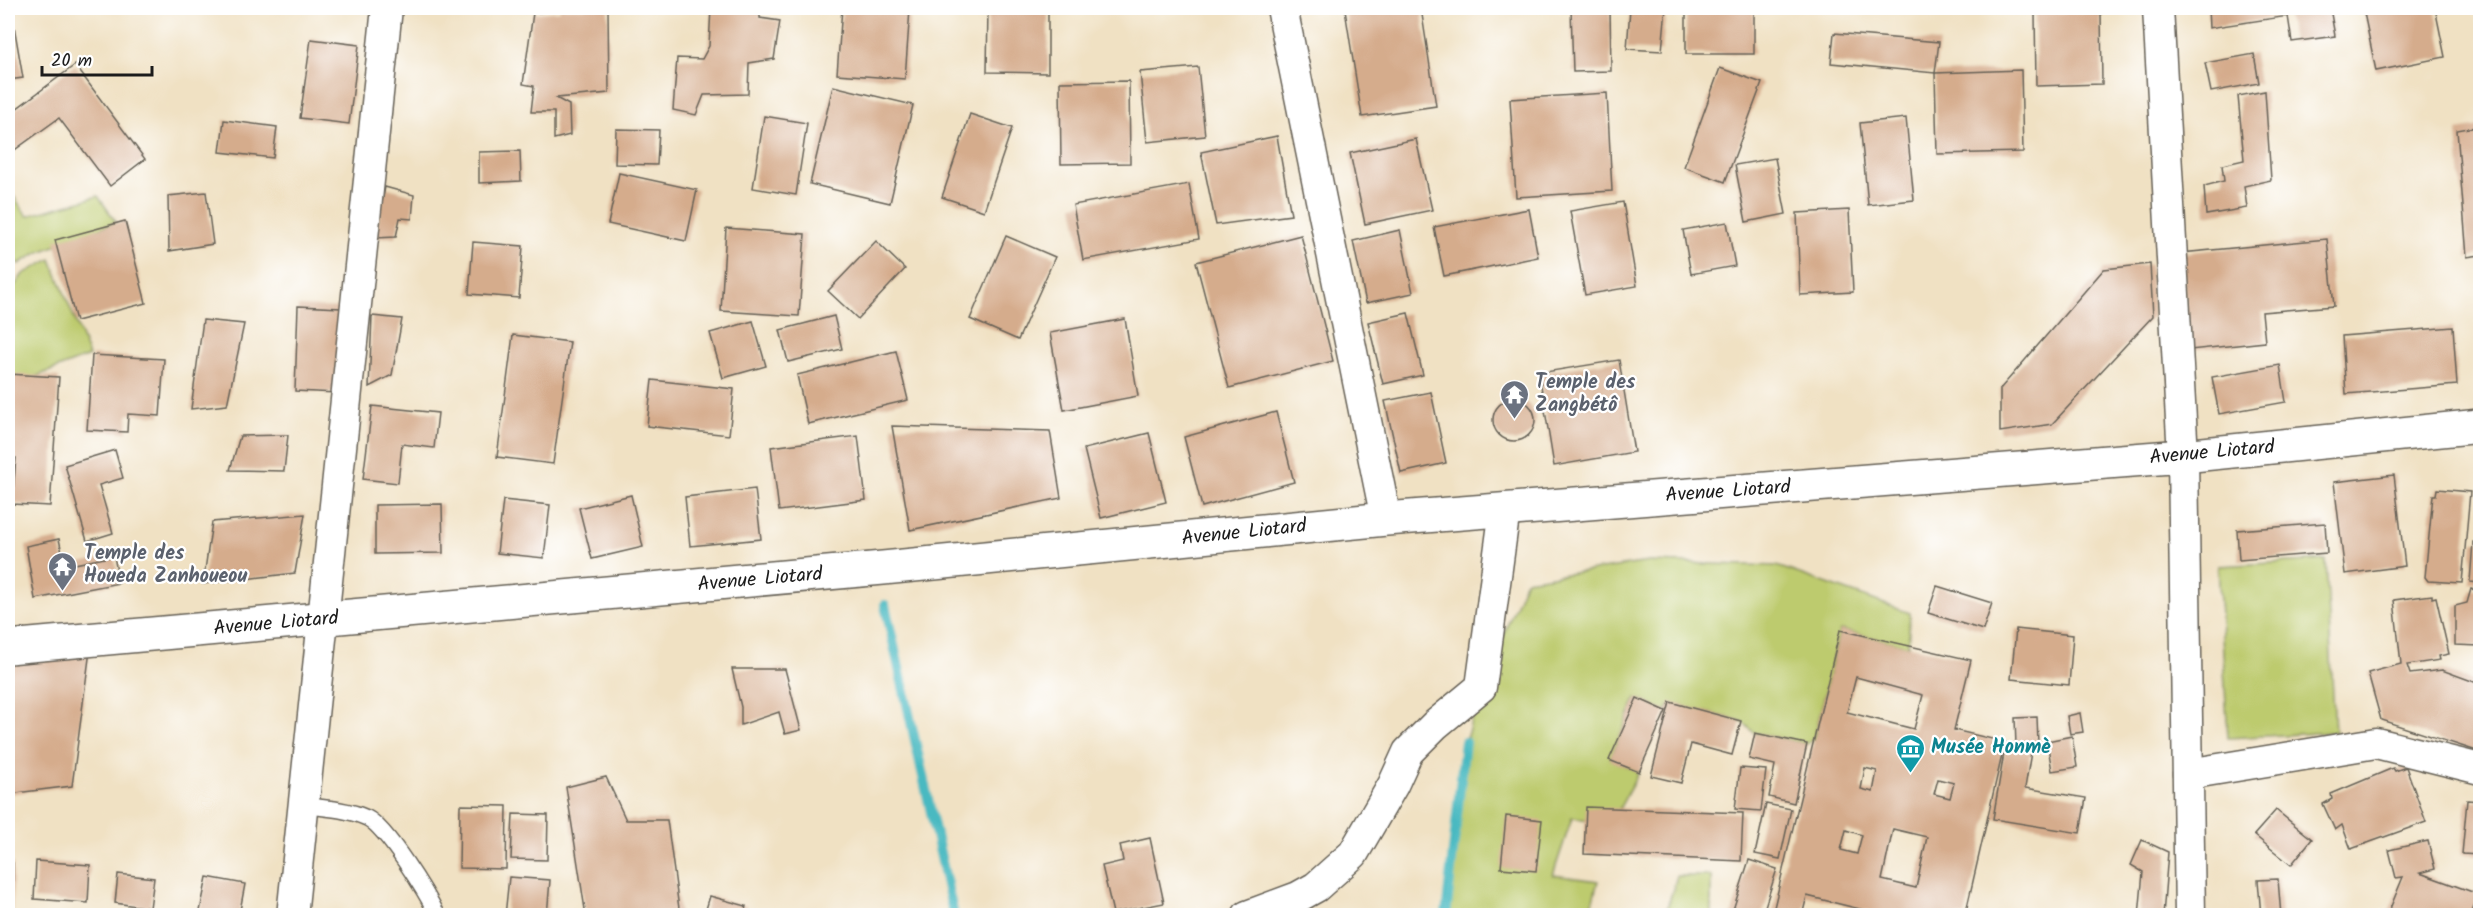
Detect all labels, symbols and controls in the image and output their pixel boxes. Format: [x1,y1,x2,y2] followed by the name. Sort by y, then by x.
[42,39,152,77] scale bar
[51,47,92,76] text: 20 m
[1535,367,1636,422] place label: Temple des Zangbétô
[1498,378,1530,420] temple icon: Temple des Zangbétô
[2148,432,2277,474] street label: Avenue Liotard
[1664,472,1793,512] street label: Avenue Liotard
[1180,510,1309,555] street label: Avenue Liotard
[84,538,247,593] place label: Temple des Houeda Zanhoueou
[47,550,79,592] temple icon: Temple des Houeda Zanhoueou
[696,559,825,601] street label: Avenue Liotard
[212,603,341,645] street label: Avenue Liotard
[1894,732,1926,774] museum icon: Musée Honmè
[1931,732,2051,764] place label: Musée Honmè

